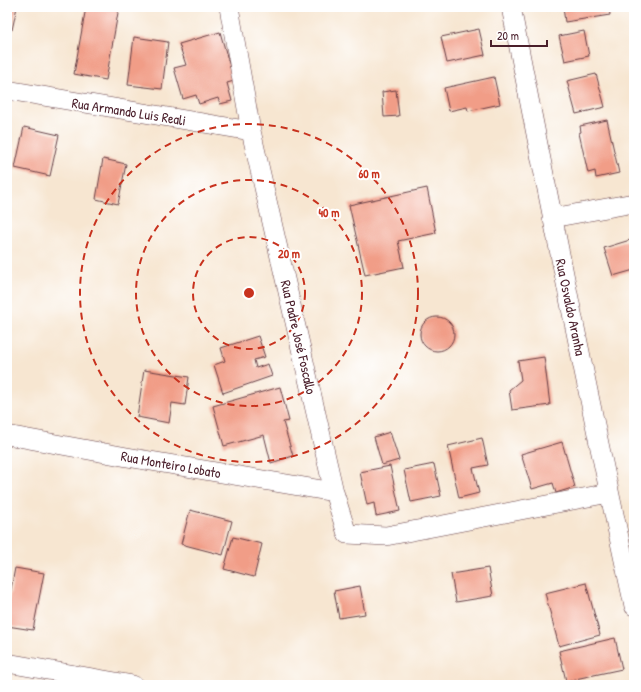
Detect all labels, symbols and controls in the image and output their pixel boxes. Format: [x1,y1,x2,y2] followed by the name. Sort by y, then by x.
[491,22,547,48] scale bar
[497,27,519,44] text: 20 m
[71,93,187,129] street label: Rua Armando Luis Reali
[358,165,380,182] text: 60 m
[319,204,339,221] text: 40 m
[278,245,300,262] text: 20 m
[551,257,591,358] street label: Rua Osvaldo Aranha
[277,278,321,396] street label: Rua Padre José Foscallo
[242,286,256,300] centre of rings
[119,446,223,482] street label: Rua Monteiro Lobato

